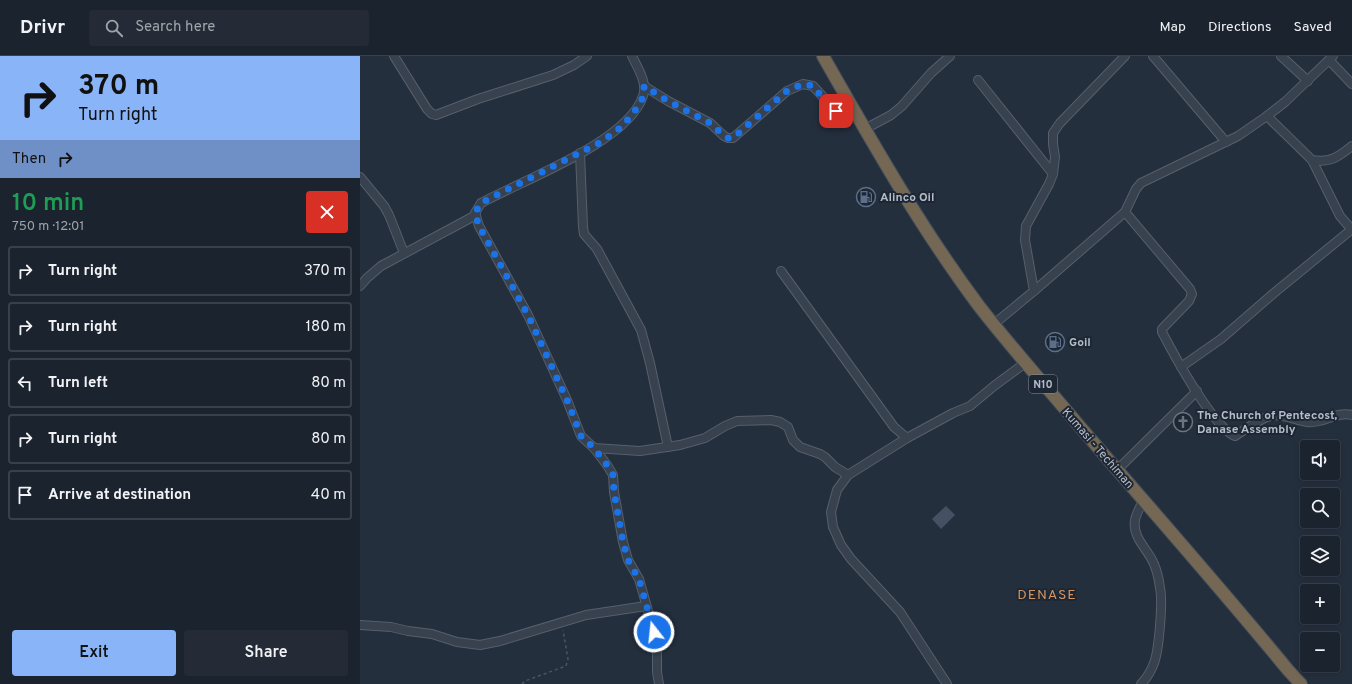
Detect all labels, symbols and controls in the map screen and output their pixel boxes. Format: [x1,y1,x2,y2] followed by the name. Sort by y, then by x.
[89,10,369,46] search box
[20,16,65,40] text: Drivr
[103,17,125,39] icon: search
[135,18,215,37] text: Search here
[1160,19,1186,36] text: Map
[1208,19,1272,36] text: Directions
[1294,19,1332,36] text: Saved
[78,69,159,105] text: 370 m
[12,72,64,124] icon: right
[819,94,853,128] pin
[825,100,847,122] icon: arrive
[78,104,158,127] text: Turn right
[54,148,76,170] icon: right
[12,150,46,169] text: Then
[855,186,877,208] fuel station icon: Alinco Oil
[12,189,84,219] text: 10 min
[880,190,934,206] place label: Alinco Oil
[306,191,348,233] button: close
[12,219,84,235] text: 750 m · 12:01
[14,260,36,282] icon: right
[48,262,117,281] text: Turn right
[304,262,346,281] text: 370 m
[14,316,36,338] icon: right
[48,318,117,337] text: Turn right
[306,318,346,337] text: 180 m
[1044,331,1066,353] fuel station icon: Goil
[1069,335,1091,351] place label: Goil
[14,372,36,394] icon: left
[48,374,108,393] text: Turn left
[311,374,346,393] text: 80 m
[1029,375,1057,393] road number: N10
[1058,405,1137,492] street label: Kumasi - Techiman
[1197,408,1337,438] place label: The Church of Pentecost, Danase Assembly
[1172,411,1194,433] church icon: The Church of Pentecost, Danase Assembly
[14,428,36,450] icon: right
[48,430,117,449] text: Turn right
[311,430,346,449] text: 80 m
[1300,440,1340,672] map controls
[1300,440,1340,480] button: sound
[14,484,36,506] icon: arrive
[48,486,191,505] text: Arrive at destination
[311,486,346,505] text: 40 m
[1300,488,1340,528] button: search
[1300,536,1340,576] button: layers
[1300,584,1340,624] button: +
[1017,587,1077,604] district label: DENASE
[633,611,675,653] position arrow
[12,630,176,676] button: Exit
[184,630,348,676] button: Share
[1300,632,1340,672] button: −

